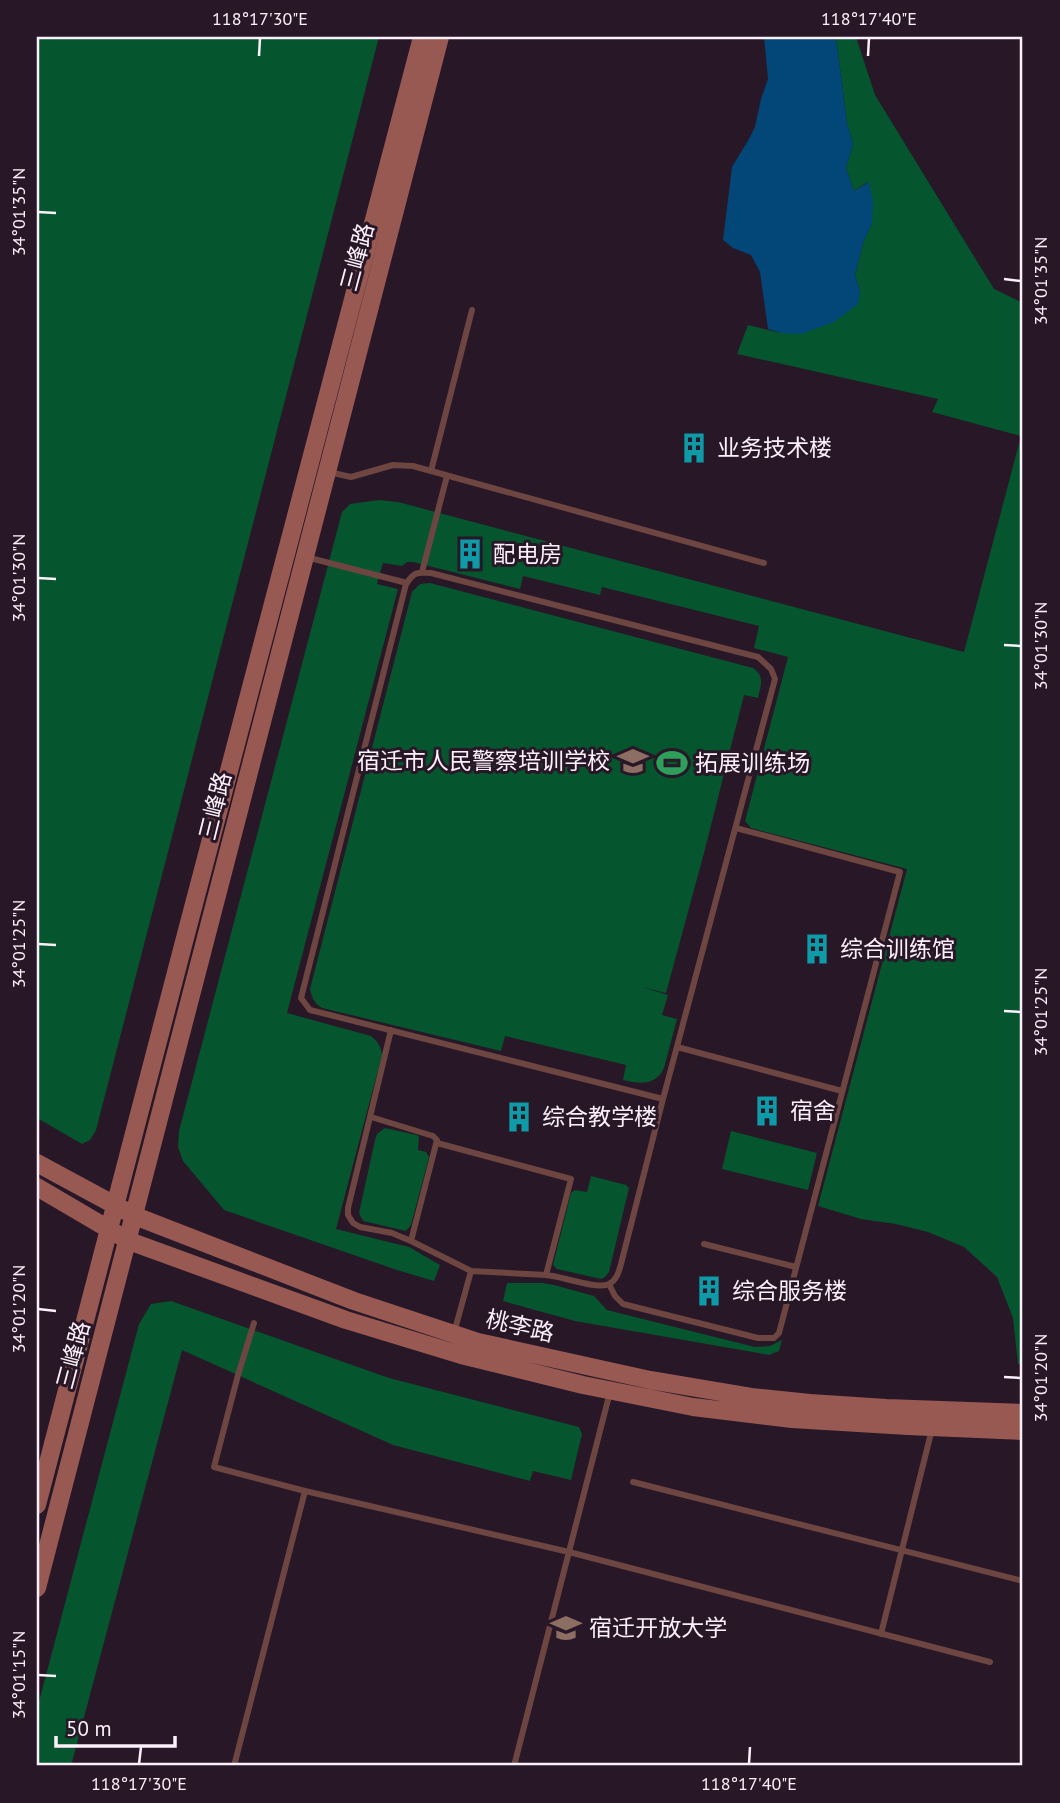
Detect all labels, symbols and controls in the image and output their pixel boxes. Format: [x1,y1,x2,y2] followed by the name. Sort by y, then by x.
[212,7,308,30] text: 118°17'30"E
[821,7,917,30] text: 118°17'40"E
[7,168,30,256] text: 34°01'35"N
[334,220,379,294] street label: 三峰路
[1029,237,1052,325] text: 34°01'35"N
[677,431,711,465] building icon: 业务技术楼
[717,433,832,462] place label: 业务技术楼
[7,534,30,622] text: 34°01'30"N
[453,537,487,571] building icon: 配电房
[493,539,562,568] place label: 配电房
[1029,602,1052,690] text: 34°01'30"N
[616,744,650,778] school or university icon: 宿迁市人民警察培训学校
[357,746,610,775] place label: 宿迁市人民警察培训学校
[655,746,689,780] sports icon: 拓展训练场
[695,748,810,777] place label: 拓展训练场
[192,769,237,843] street label: 三峰路
[7,900,30,988] text: 34°01'25"N
[800,932,834,966] building icon: 综合训练馆
[840,934,955,963] place label: 综合训练馆
[1029,968,1052,1056] text: 34°01'25"N
[750,1094,784,1128] building icon: 宿舍
[790,1096,836,1125] place label: 宿舍
[502,1100,536,1134] building icon: 综合教学楼
[542,1102,657,1131] place label: 综合教学楼
[7,1265,30,1353] text: 34°01'20"N
[692,1274,726,1308] building icon: 综合服务楼
[732,1276,847,1305] place label: 综合服务楼
[483,1304,557,1347] street label: 桃李路
[50,1318,95,1392] street label: 三峰路
[1029,1334,1052,1422] text: 34°01'20"N
[549,1611,583,1645] school or university icon: 宿迁开放大学
[589,1613,727,1642] place label: 宿迁开放大学
[7,1631,30,1719] text: 34°01'15"N
[56,1705,175,1749] scale bar
[66,1715,112,1742] text: 50 m
[91,1772,187,1795] text: 118°17'30"E
[701,1772,797,1795] text: 118°17'40"E

